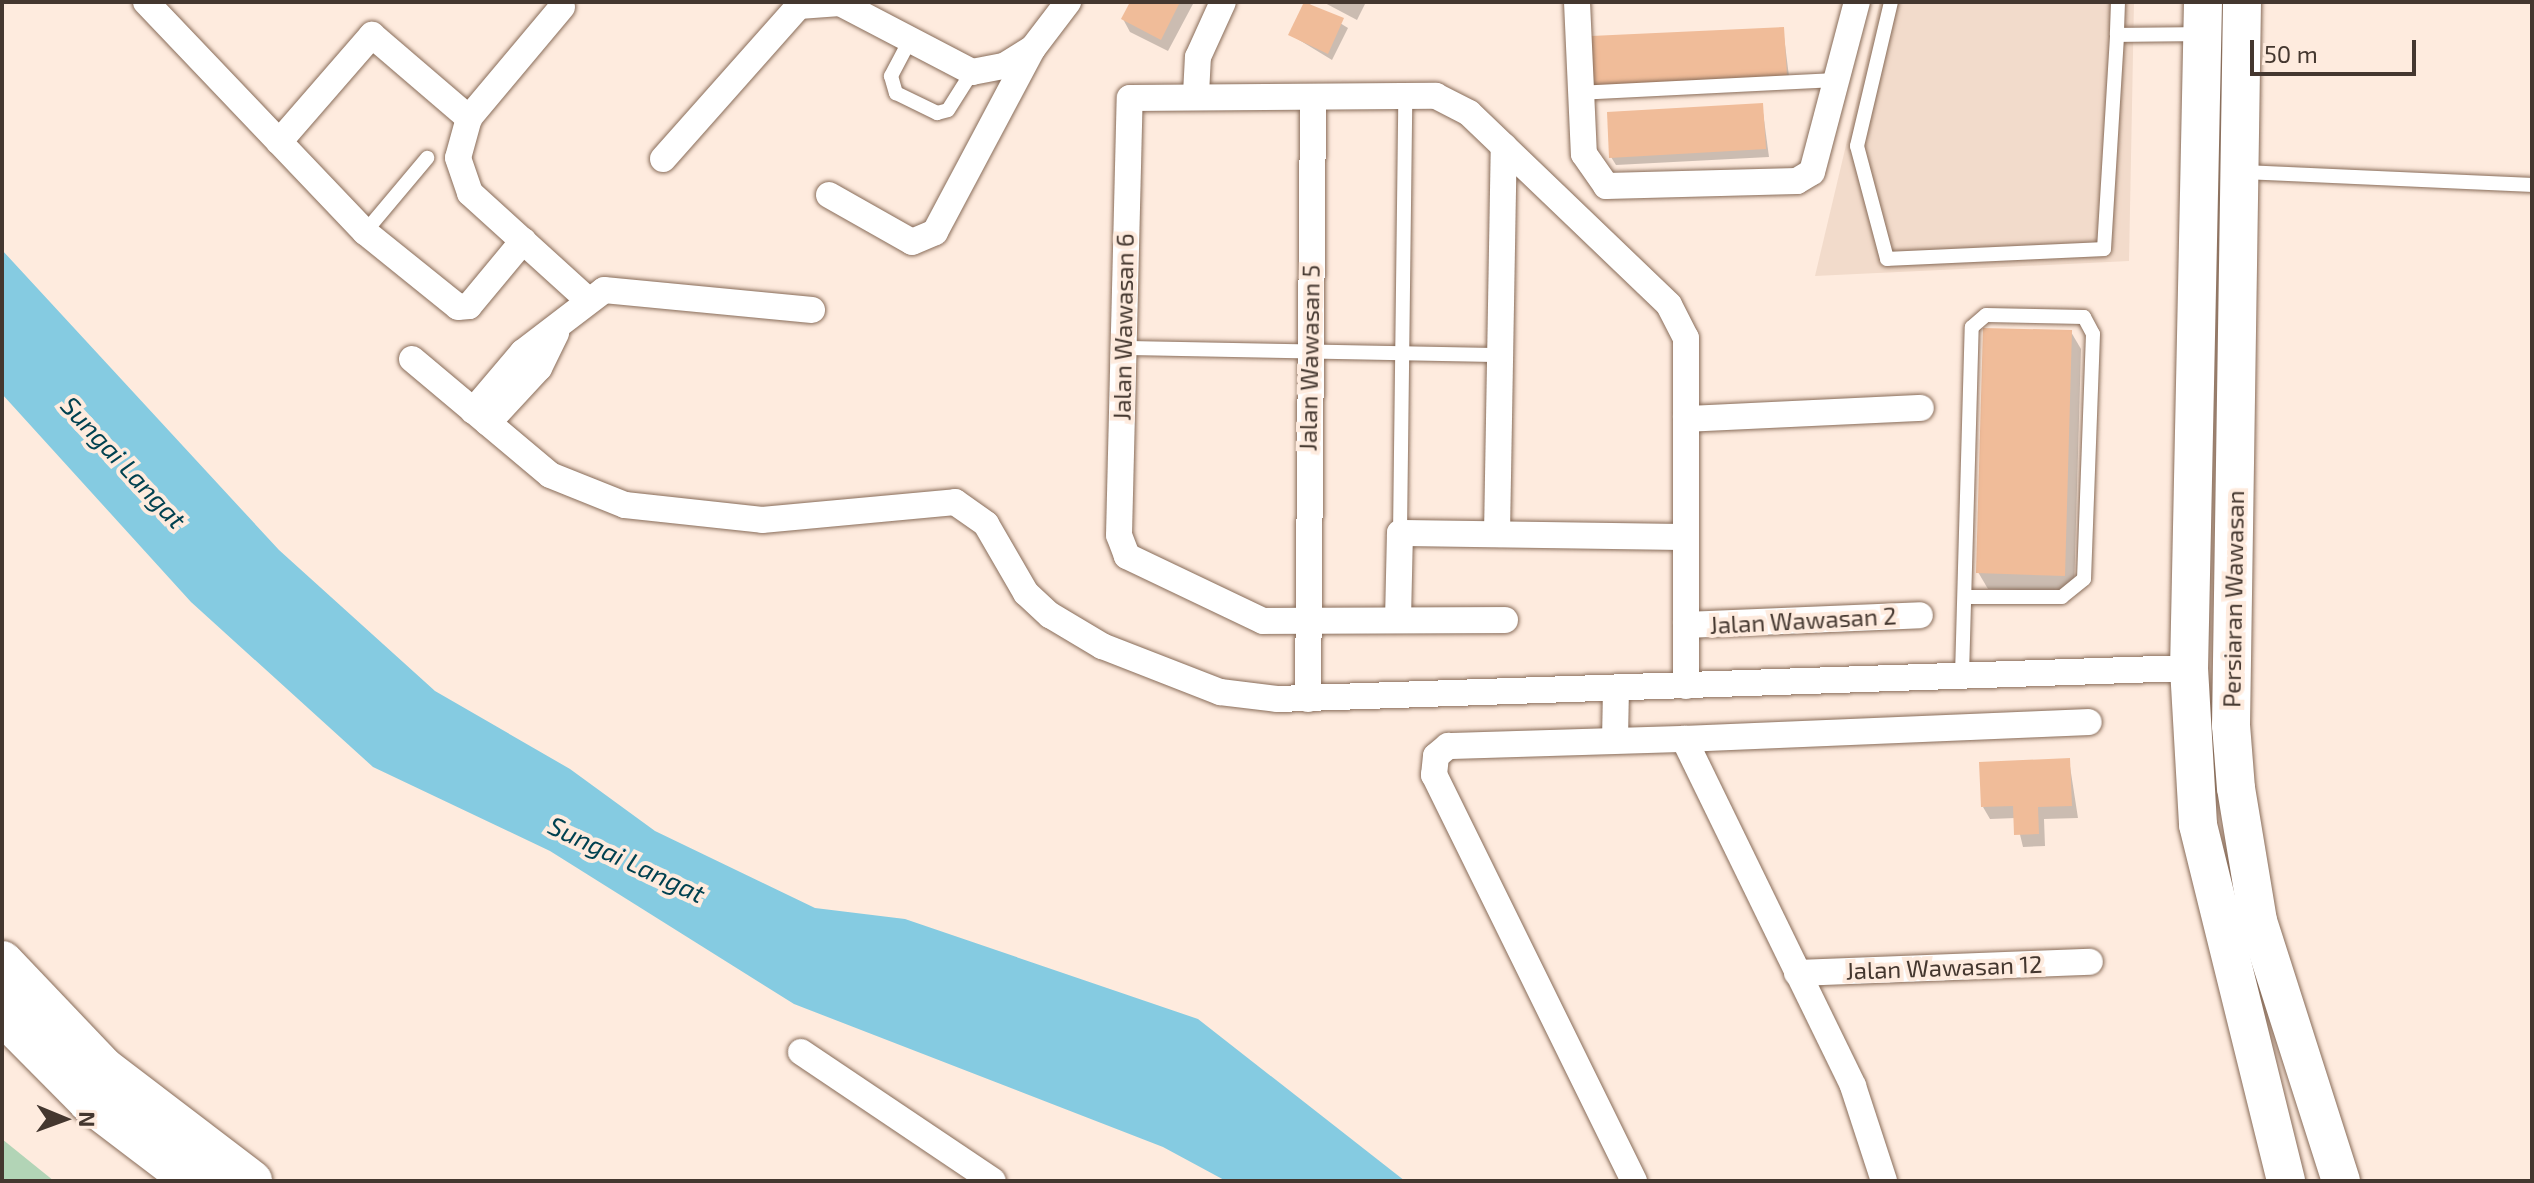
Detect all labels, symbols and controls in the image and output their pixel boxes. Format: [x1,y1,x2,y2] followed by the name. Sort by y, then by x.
[2254,24,2420,74] scale bar
[2264,39,2318,68] text: 50 m
[1107,233,1139,421] street label: Jalan Wawasan 6
[1293,264,1325,452] street label: Jalan Wawasan 5
[55,390,193,534] water label: Sungai Langat
[2217,490,2249,708] street label: Persiaran Wawasan
[1709,601,1897,639] street label: Jalan Wawasan 2
[544,809,710,909] water label: Sungai Langat
[1845,949,2043,985] street label: Jalan Wawasan 12
[24,1079,104,1159] north arrow
[75,1111,101,1128] text: N

